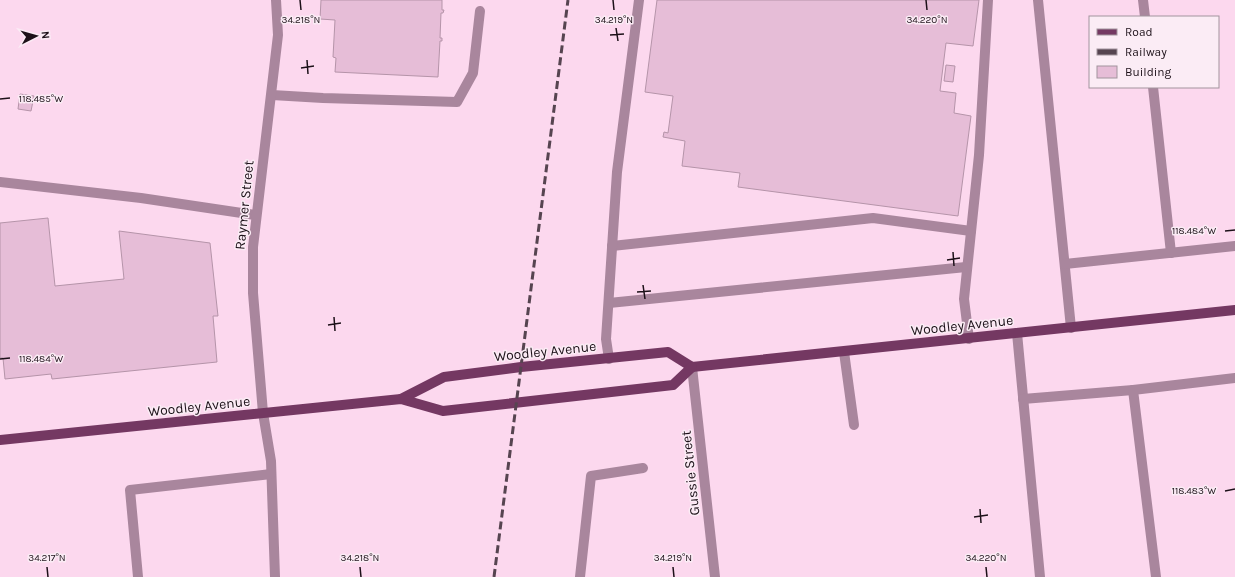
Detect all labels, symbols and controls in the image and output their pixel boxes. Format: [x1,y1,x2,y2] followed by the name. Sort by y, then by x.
[282,14,320,26] text: 34.218°N
[595,14,633,26] text: 34.219°N
[906,14,948,26] text: 34.220°N
[16,16,56,56] north arrow
[1089,16,1219,88] legend
[1125,25,1153,39] text: Road
[39,30,52,40] text: N
[1125,45,1167,59] text: Railway
[1125,65,1172,79] text: Building
[19,93,63,105] text: 118.485°W
[231,159,258,251] street label: Raymer Street
[1172,225,1216,237] text: 118.484°W
[910,312,1014,339] street label: Woodley Avenue
[493,338,597,365] street label: Woodley Avenue
[19,353,63,365] text: 118.484°W
[147,393,251,420] street label: Woodley Avenue
[678,430,703,516] street label: Gussie Street
[1172,485,1216,497] text: 118.483°W
[28,552,66,564] text: 34.217°N
[341,552,379,564] text: 34.218°N
[654,552,692,564] text: 34.219°N
[965,552,1007,564] text: 34.220°N

